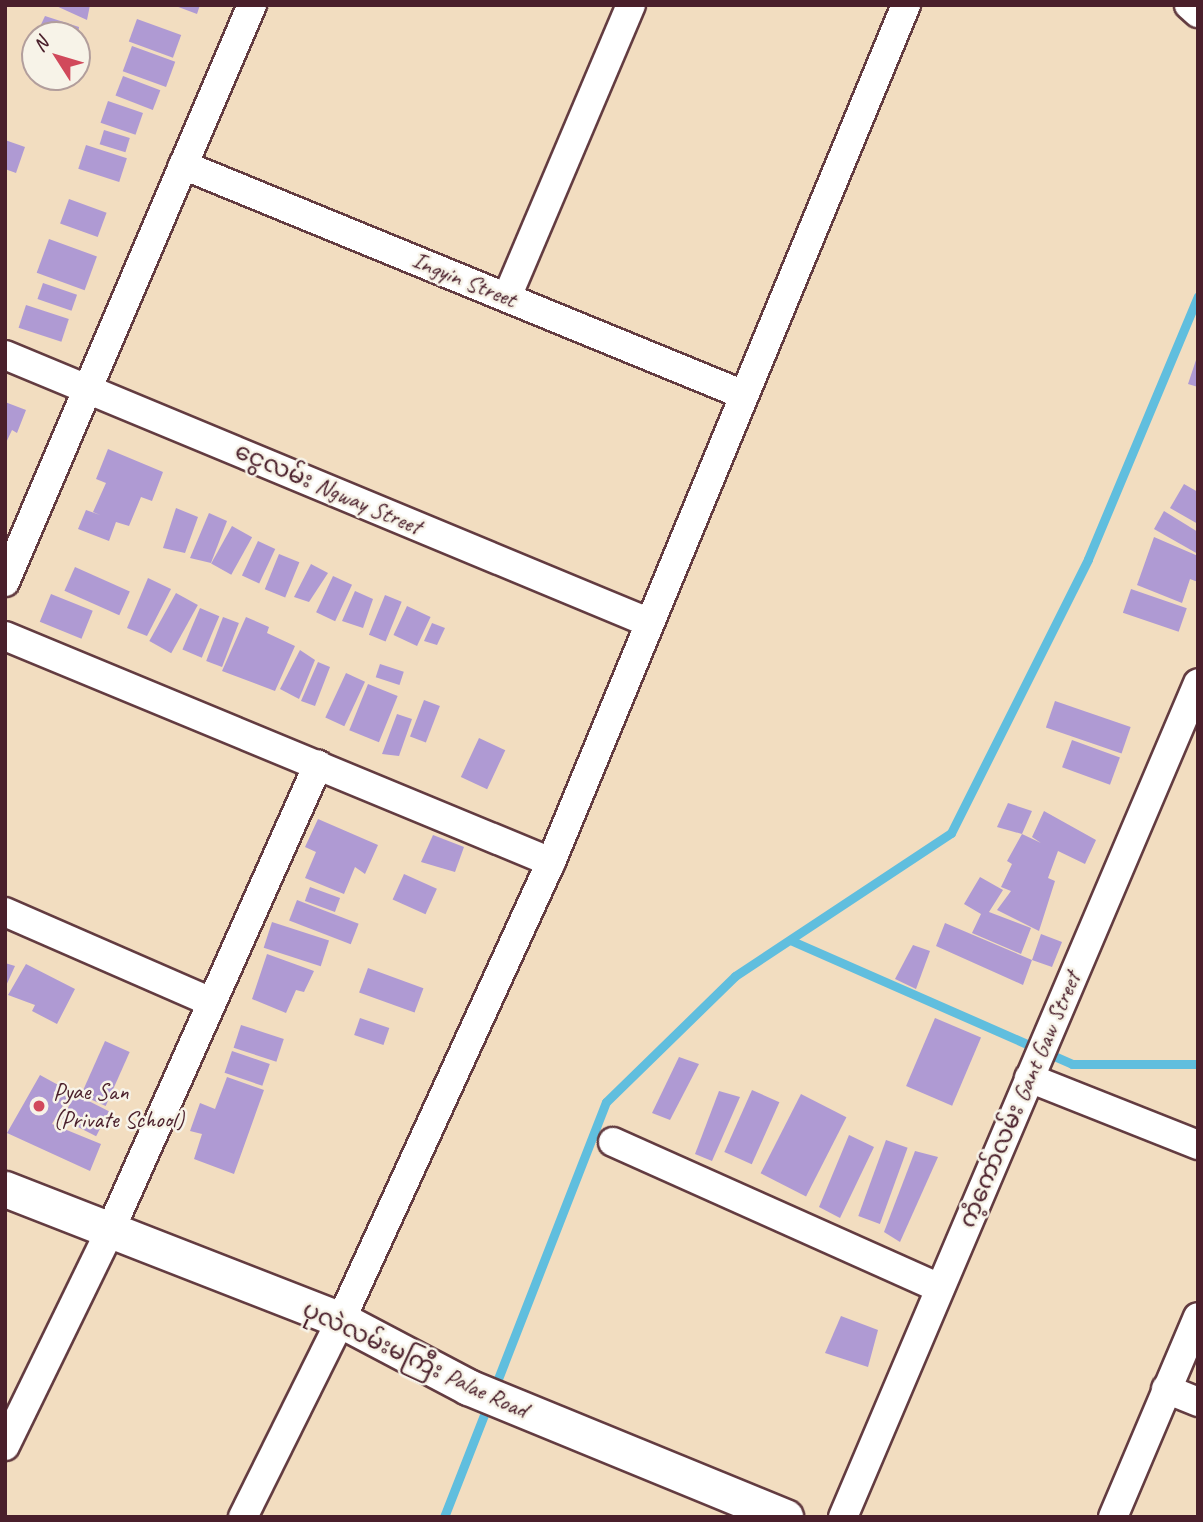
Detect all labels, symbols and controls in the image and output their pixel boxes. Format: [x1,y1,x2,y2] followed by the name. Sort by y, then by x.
[21,21,91,91] north arrow
[28,33,54,56] text: N
[408,246,520,314] street label: Ingyin Street
[230,437,426,541] street label: ငွေလမ်း Ngway Street
[953,967,1087,1233] street label: ကံ့ကော်လမ်း Gant Gaw Street
[53,1078,184,1134] place label: Pyae San (Private School)
[31,1098,47,1114] marker: Pyae San (Private School)
[298,1295,532,1425] street label: ပုလဲလမ်းမကြီး Palae Road

